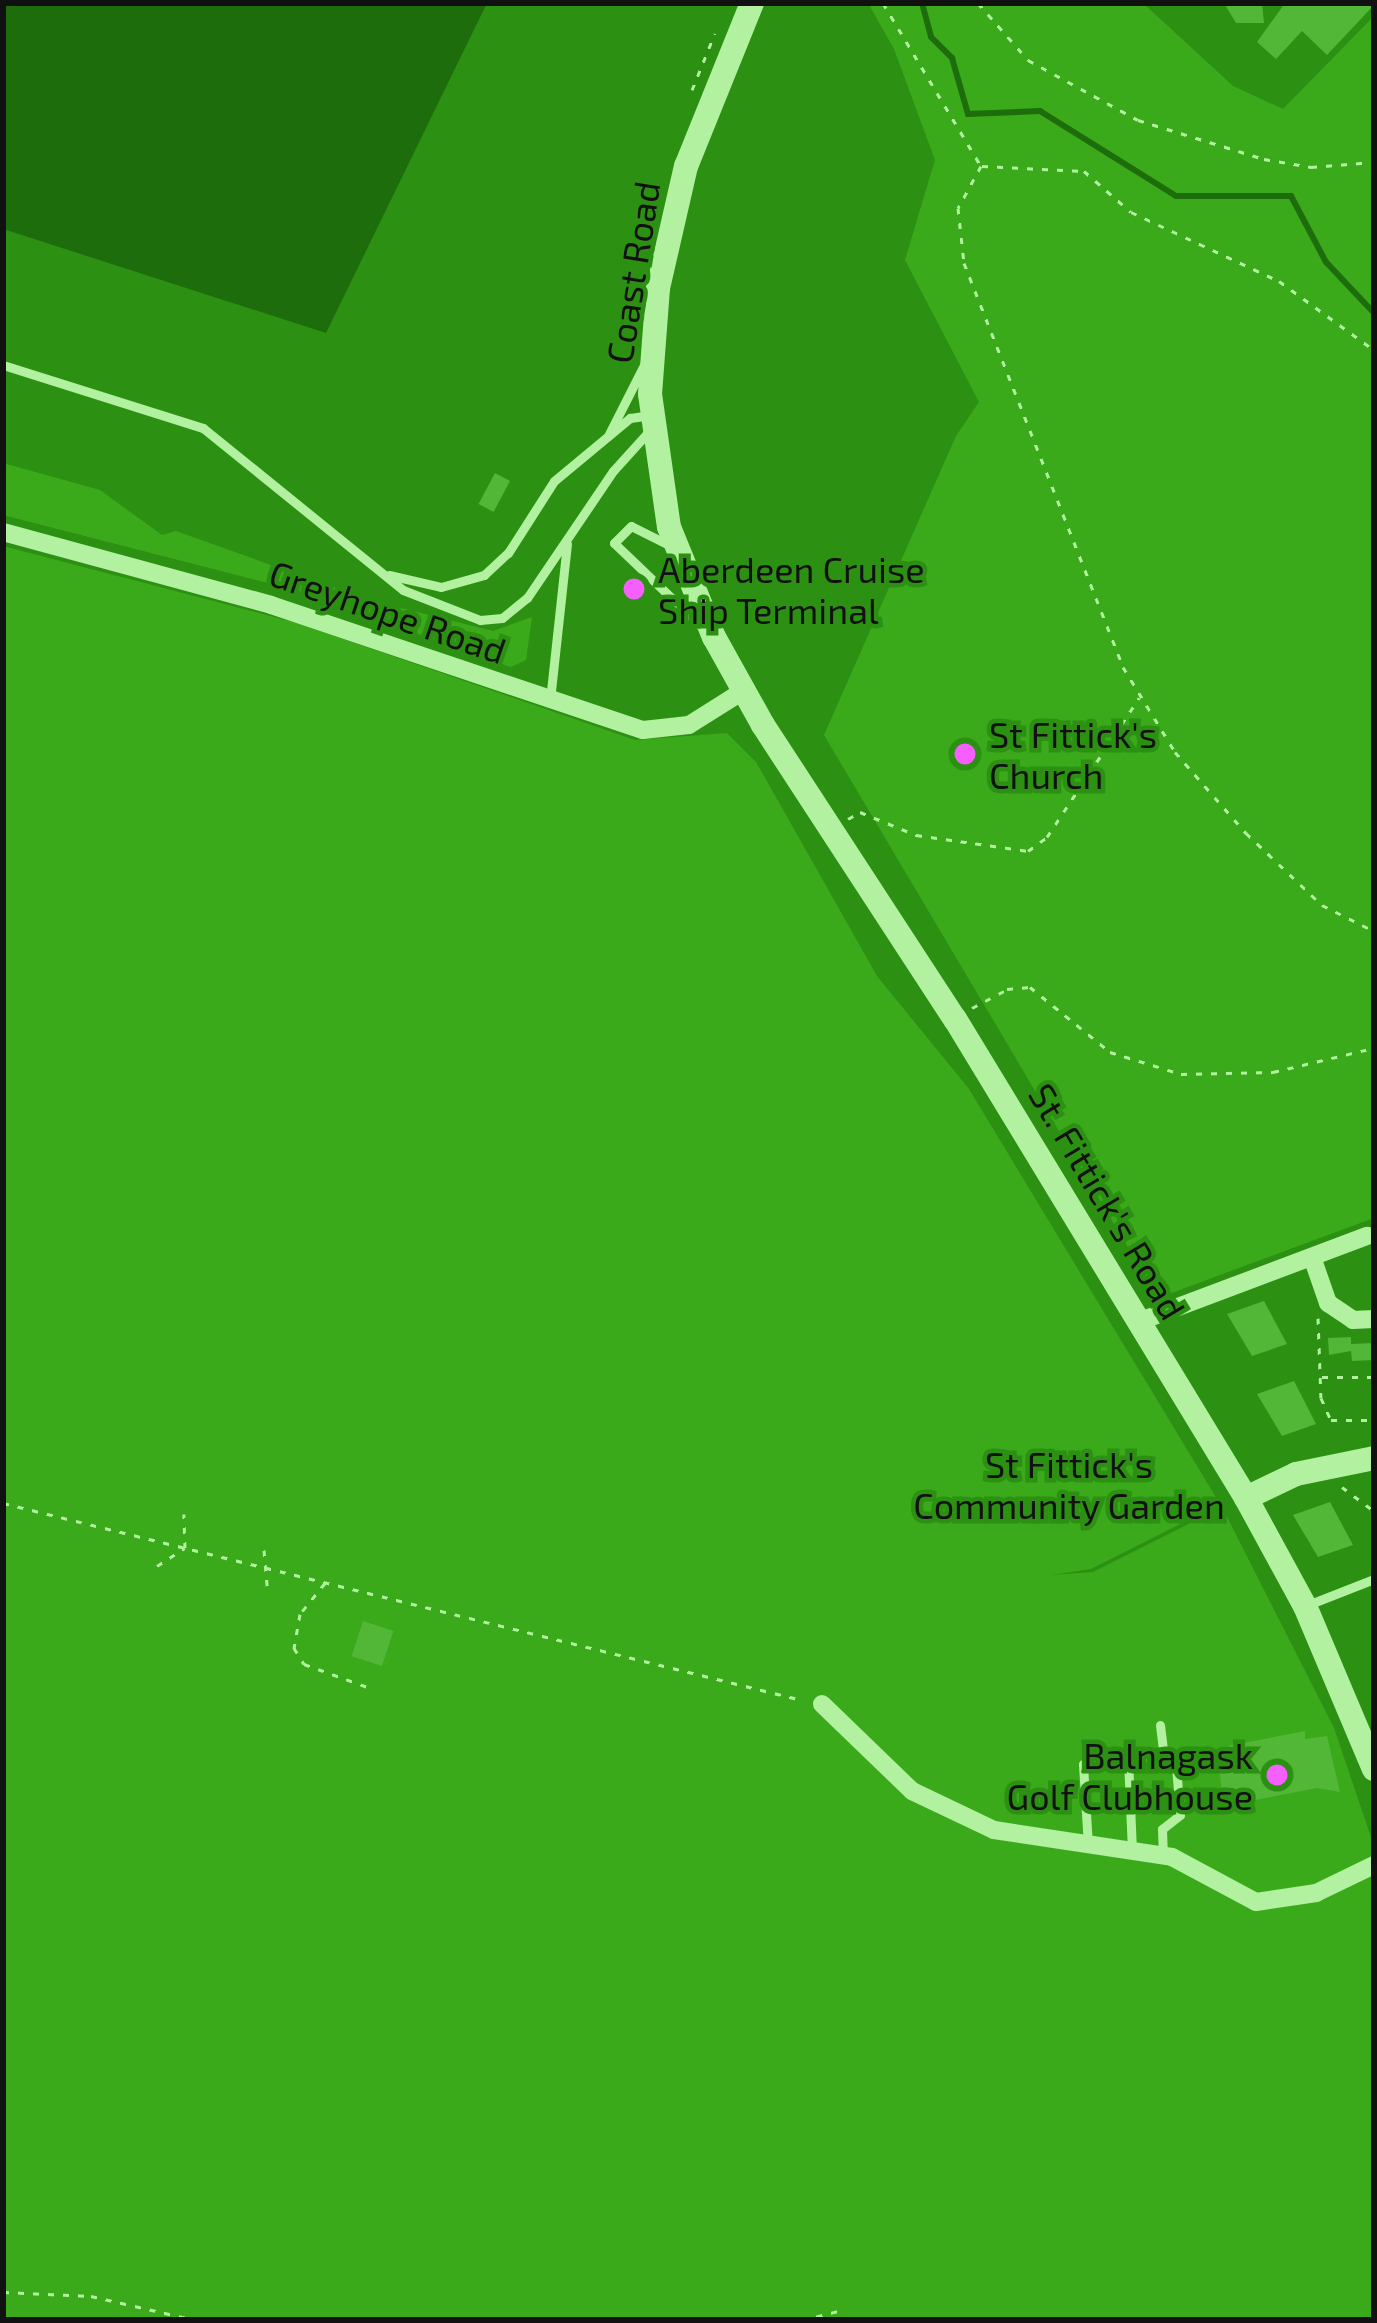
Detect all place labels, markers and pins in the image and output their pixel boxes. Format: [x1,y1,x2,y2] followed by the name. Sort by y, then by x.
[658,546,925,631] place label: Aberdeen Cruise Ship Terminal
[621,576,647,602] marker: Aberdeen Cruise Ship Terminal
[989,711,1157,796] place label: St Fittick's Church
[952,741,978,767] marker: St Fittick's Church
[1006,1732,1253,1817] place label: Balnagask Golf Clubhouse
[1264,1762,1290,1788] marker: Balnagask Golf Clubhouse

